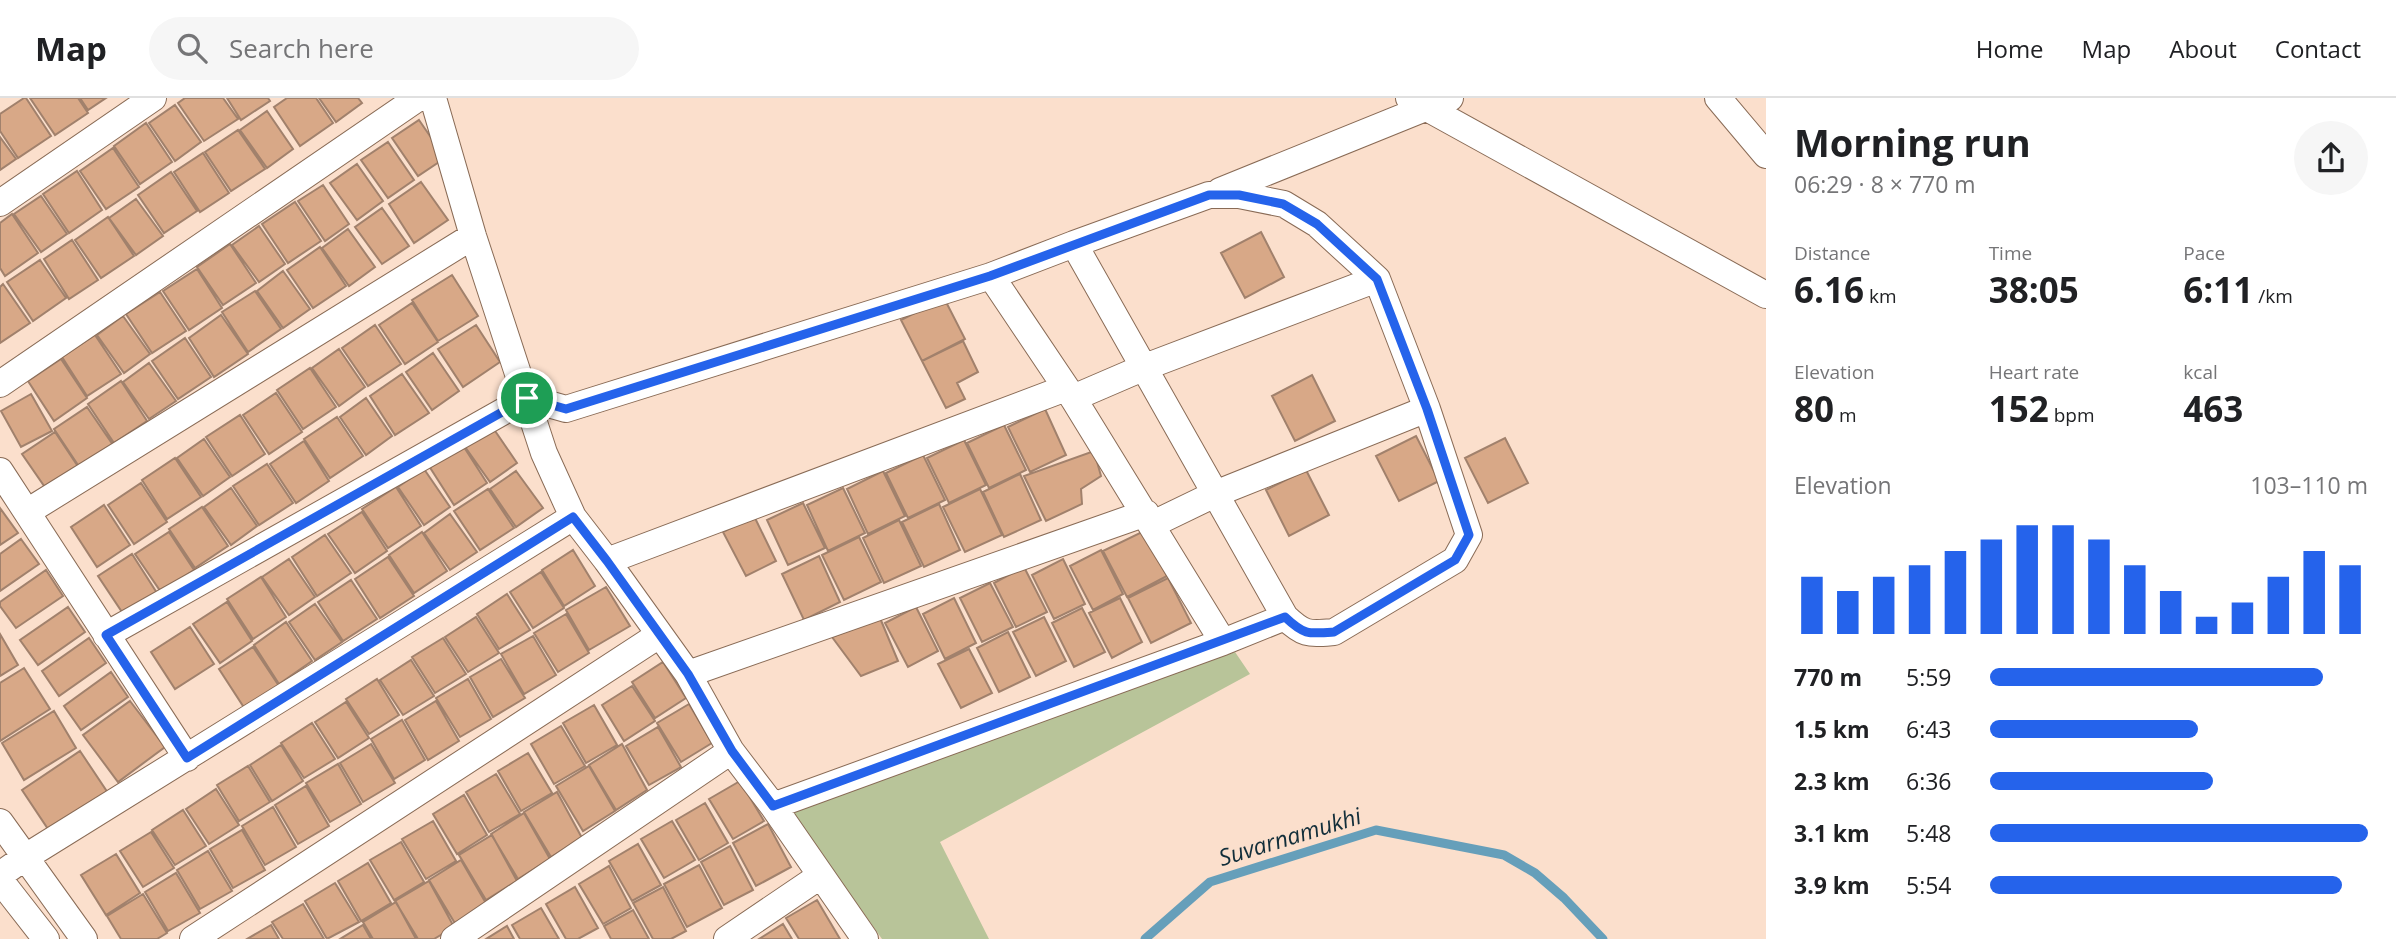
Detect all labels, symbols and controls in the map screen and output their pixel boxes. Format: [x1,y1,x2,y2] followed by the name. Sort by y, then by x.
[149,17,639,80] search box
[35,26,107,71] text: Map
[173,29,211,67] icon: search
[229,30,374,66] text: Search here
[1976,32,2044,65] text: Home
[2082,32,2131,65] text: Map
[2169,32,2237,65] text: About
[2275,32,2361,65] text: Contact
[1794,116,2031,168] text: Morning run
[2294,121,2368,195] button: share
[1794,168,1976,200] text: 06:29 · 8 × 770 m
[1794,240,1870,266] text: Distance
[1989,240,2032,266] text: Time
[2183,240,2225,266] text: Pace
[1794,266,1864,313] text: 6.16
[1989,266,2079,313] text: 38:05
[2183,266,2253,313] text: 6:11
[1864,283,1897,309] text: km
[2253,283,2293,309] text: /km
[1794,359,1875,385] text: Elevation
[1989,359,2079,385] text: Heart rate
[2183,359,2218,385] text: kcal
[497,368,557,428] pin
[508,379,546,417] icon: arrive
[1794,385,1834,432] text: 80
[1989,385,2049,432] text: 152
[2183,385,2243,432] text: 463
[1834,402,1857,428] text: m
[2049,402,2094,428] text: bpm
[1794,469,1892,501] text: Elevation
[2250,469,2368,501] text: 103–110 m
[1794,661,1862,693] text: 770 m
[1906,661,1952,693] text: 5:59
[1794,713,1870,745] text: 1.5 km
[1906,713,1952,745] text: 6:43
[1794,765,1870,797] text: 2.3 km
[1906,765,1952,797] text: 6:36
[1215,799,1366,873] water label: Suvarnamukhi
[1794,817,1870,849] text: 3.1 km
[1906,817,1952,849] text: 5:48
[1794,869,1870,901] text: 3.9 km
[1906,869,1952,901] text: 5:54

